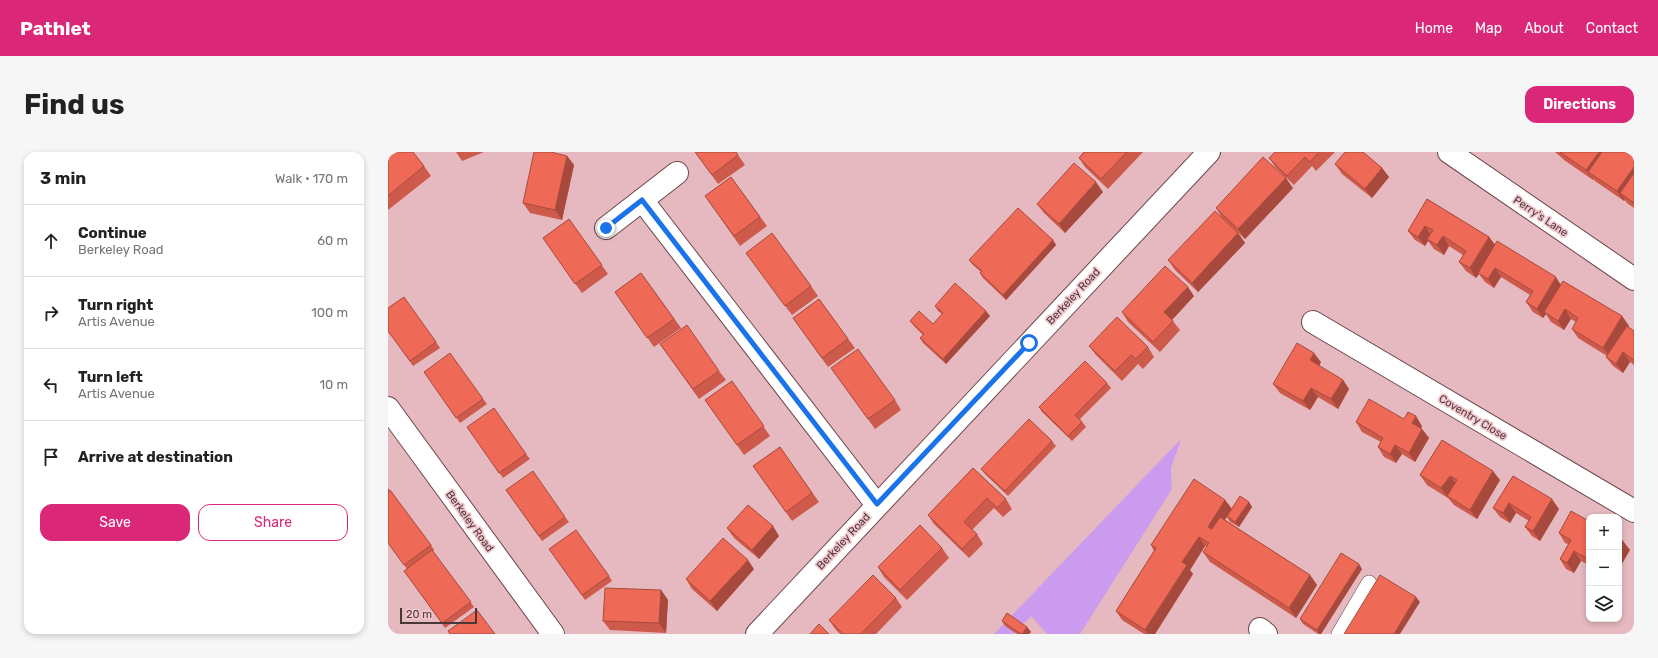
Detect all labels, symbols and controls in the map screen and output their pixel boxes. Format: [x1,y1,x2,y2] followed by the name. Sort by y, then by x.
[20,17,91,40] text: Pathlet
[1415,20,1453,37] text: Home
[1475,20,1502,37] text: Map
[1524,20,1564,37] text: About
[1586,20,1638,37] text: Contact
[1525,86,1634,123] button: Directions
[24,88,124,121] text: Find us
[40,168,86,188] text: 3 min
[275,171,348,186] text: Walk · 170 m
[1511,193,1571,239] street label: Perry's Lane
[597,219,615,237] route end
[78,224,147,242] text: Continue
[40,230,62,252] icon: ahead
[317,233,348,248] text: 60 m
[78,242,164,257] text: Berkeley Road
[1044,265,1103,327] street label: Berkeley Road
[78,296,153,314] text: Turn right
[40,302,62,324] icon: right
[311,305,348,320] text: 100 m
[78,314,155,329] text: Artis Avenue
[1020,334,1038,352] route start
[78,368,143,386] text: Turn left
[40,374,62,396] icon: left
[319,377,348,392] text: 10 m
[78,386,155,401] text: Artis Avenue
[1436,392,1509,443] street label: Coventry Close
[40,446,62,468] icon: arrive
[78,448,233,466] text: Arrive at destination
[443,488,496,554] street label: Berkeley Road
[40,504,190,541] button: Save
[198,504,348,541] button: Share
[814,510,873,572] street label: Berkeley Road
[1586,514,1622,622] map controls
[1586,514,1622,550] button: +
[1586,550,1622,586] button: −
[1586,586,1622,622] button: layers
[400,606,477,625] scale bar
[406,608,432,621] text: 20 m

